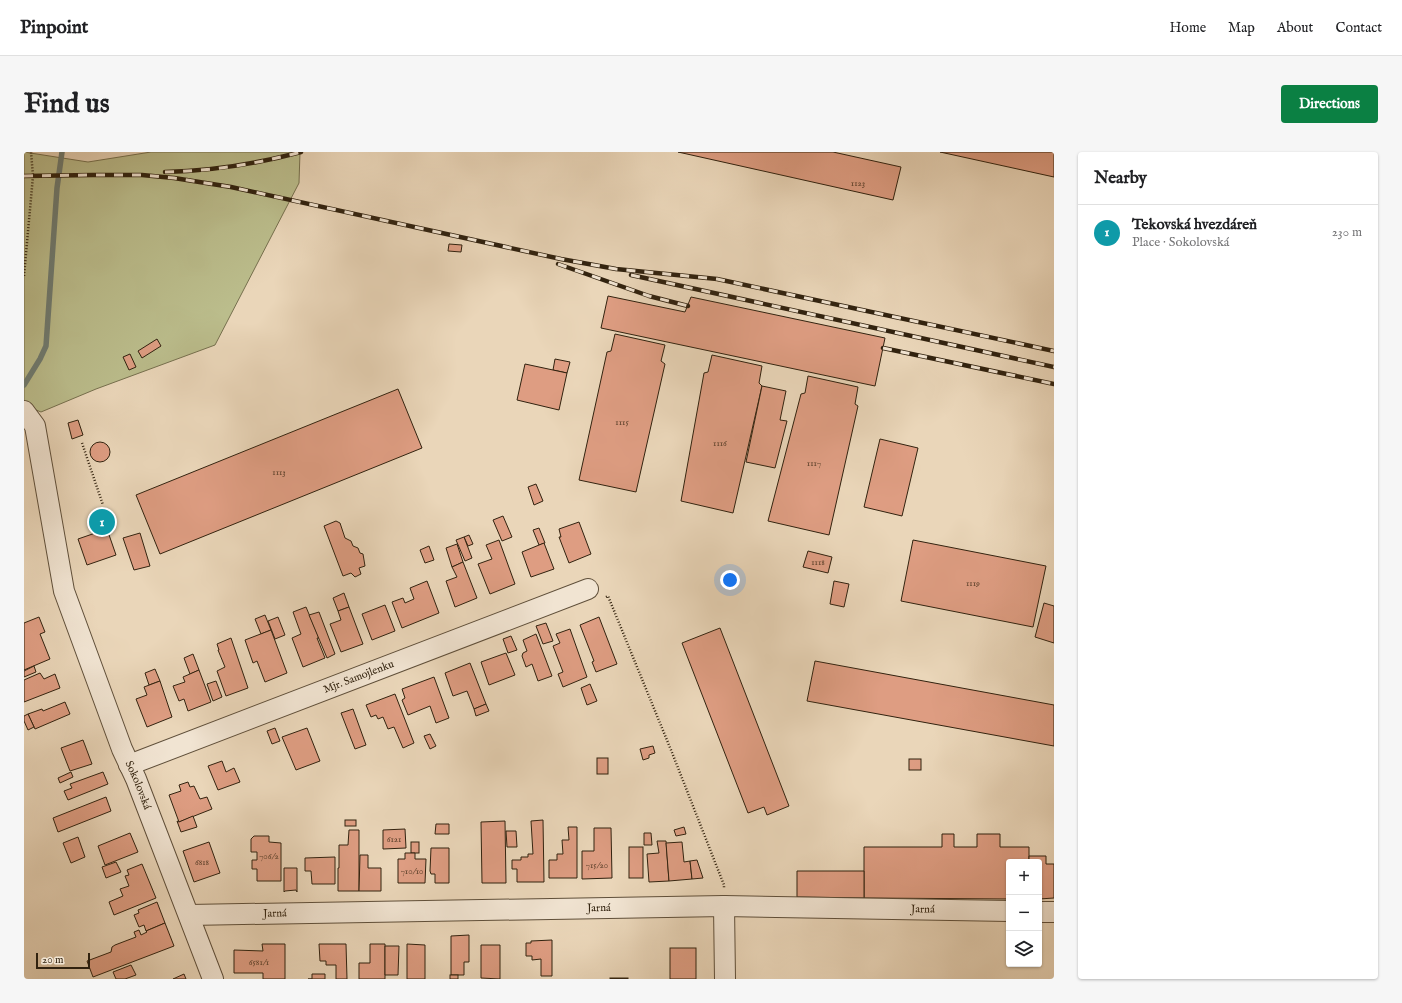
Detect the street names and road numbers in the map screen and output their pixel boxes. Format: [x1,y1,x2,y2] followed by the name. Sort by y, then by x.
[321,657,396,697] street label: Mjr. Samojlenku
[122,759,154,812] street label: Sokolovská
[585,901,611,915] street label: Jarná
[909,902,935,917] street label: Jarná
[261,906,287,921] street label: Jarná

